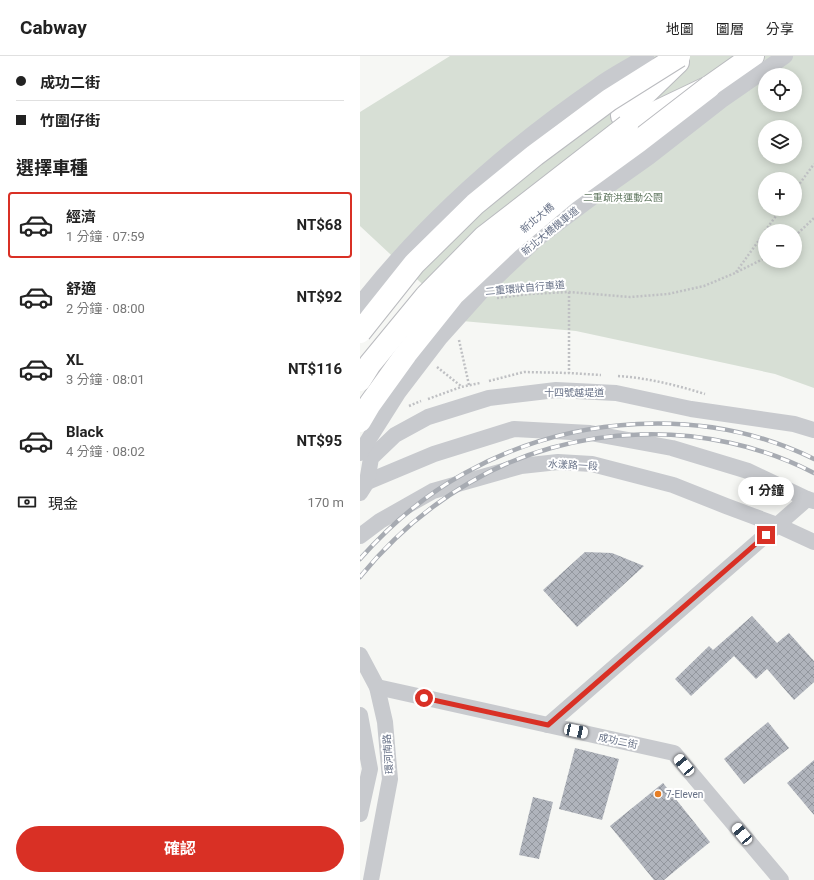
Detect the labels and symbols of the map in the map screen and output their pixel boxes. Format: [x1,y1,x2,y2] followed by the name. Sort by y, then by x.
[583,192,663,203] park label: 二重疏洪運動公園
[518,201,556,235] street label: 新北大橋
[519,205,581,257] street label: 新北大橋機車道
[485,279,565,297] street label: 二重環狀自行車道
[544,387,604,398] street label: 十四號越堤道
[548,458,598,472] street label: 水漾路一段
[738,477,794,505] callout: 1 分鐘
[757,526,775,544] route end
[415,689,433,707] route start
[563,723,589,739] car
[597,731,639,751] street label: 成功二街
[381,734,395,774] street label: 環河南路
[672,752,696,778] car
[653,789,663,799] marker: 7-Eleven
[666,789,703,800] place label: 7-Eleven
[730,821,754,847] car

